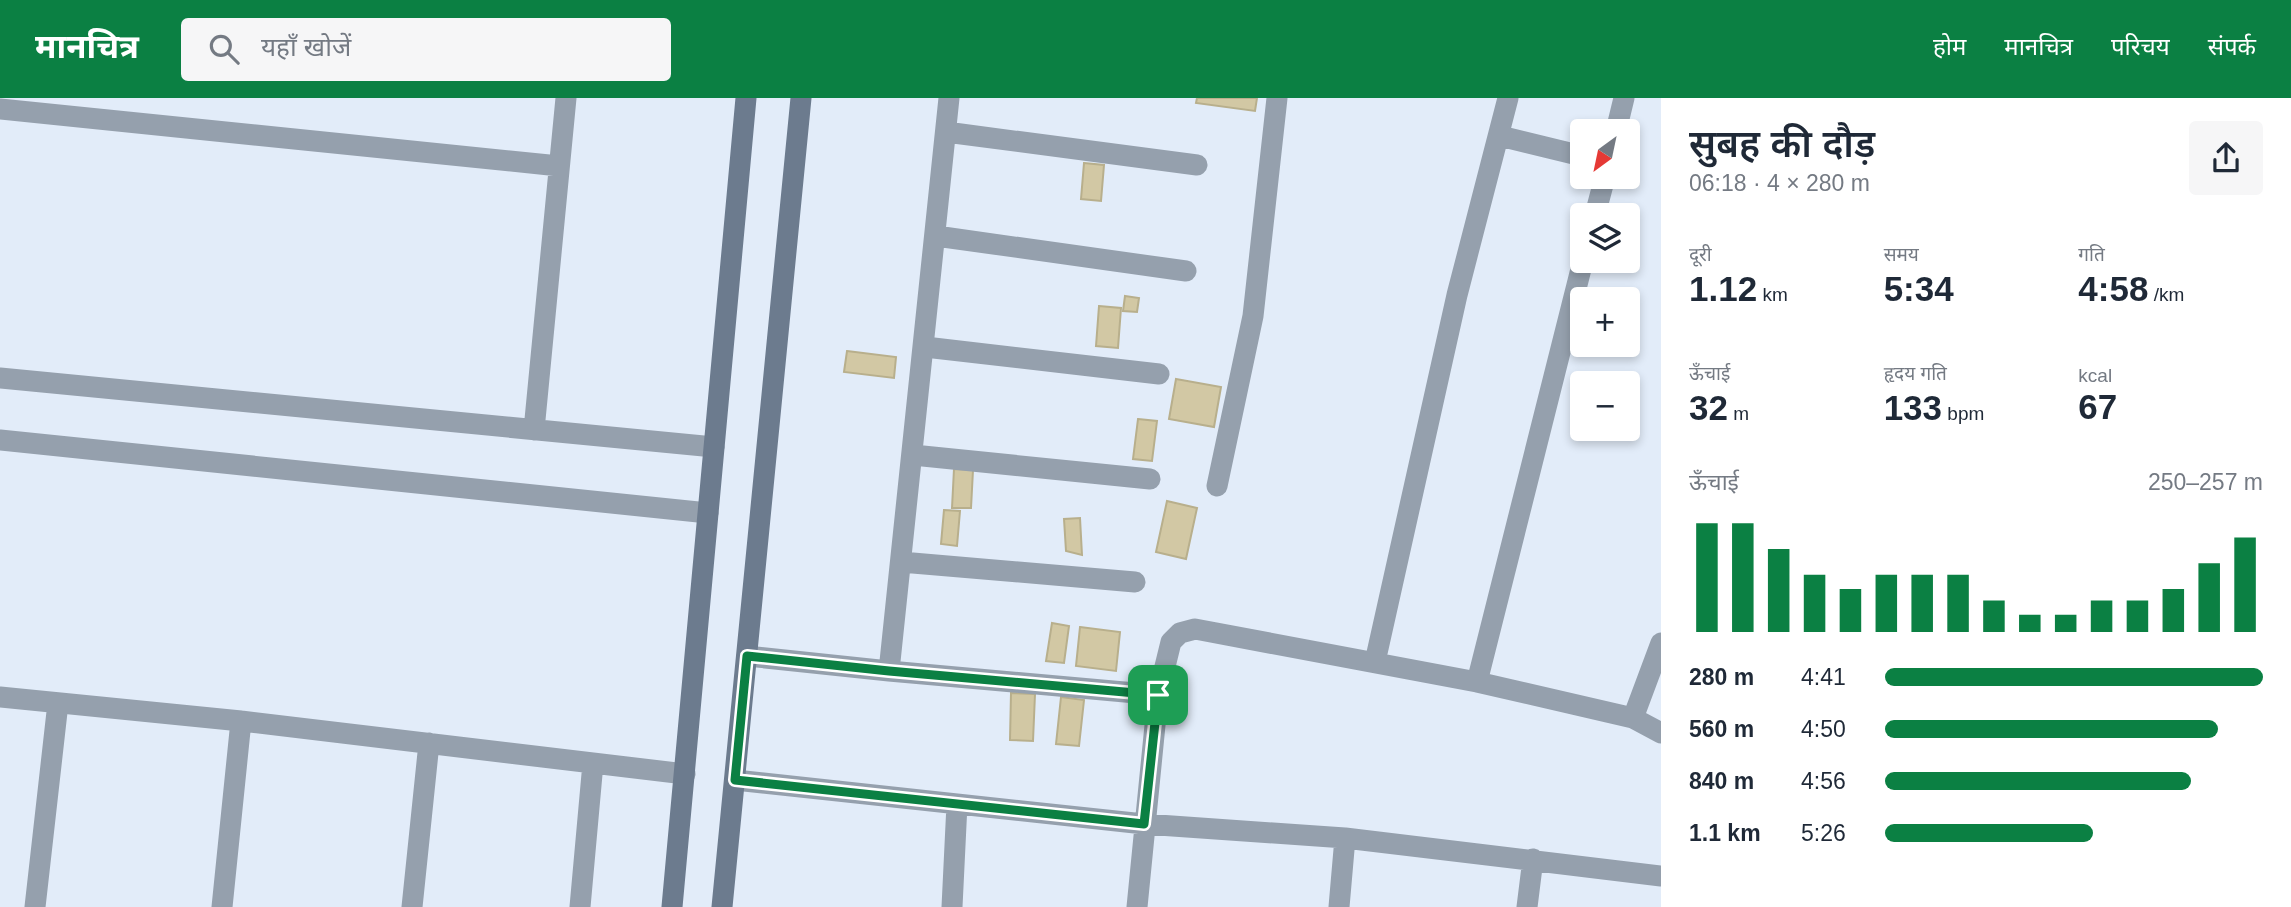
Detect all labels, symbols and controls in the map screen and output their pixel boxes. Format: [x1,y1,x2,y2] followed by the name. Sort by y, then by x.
[181,18,671,81] search box
[35,28,139,65] text: मानचित्र
[205,30,243,68] icon: search
[261,32,351,62] text: यहाँ खोजें
[1933,33,1966,60] text: होम
[2004,33,2073,60] text: मानचित्र
[2111,33,2170,60] text: परिचय
[2208,33,2256,60] text: संपर्क
[1570,119,1640,189] north arrow
[1570,119,1640,441] map controls
[2189,121,2263,195] button: share
[1689,123,1875,165] text: सुबह की दौड़
[1689,170,1870,196] text: 06:18 · 4 × 280 m
[1570,203,1640,273] button: layers
[1689,244,1712,265] text: दूरी
[1884,244,1919,265] text: समय
[2078,244,2105,265] text: गति
[1689,269,1757,308] text: 1.12
[1884,269,1954,308] text: 5:34
[2078,269,2148,308] text: 4:58
[1757,284,1788,305] text: km
[2148,284,2184,305] text: /km
[1570,287,1640,357] button: +
[1689,363,1730,384] text: ऊँचाई
[1884,363,1947,384] text: हृदय गति
[2078,365,2112,386] text: kcal
[1570,371,1640,441] button: −
[2078,387,2117,426] text: 67
[1689,388,1728,427] text: 32
[1884,388,1942,427] text: 133
[1728,403,1749,424] text: m
[1942,403,1984,424] text: bpm
[1689,469,1739,495] text: ऊँचाई
[2148,469,2263,495] text: 250–257 m
[1689,664,1754,690] text: 280 m
[1801,664,1846,690] text: 4:41
[1128,665,1188,725] pin
[1139,676,1177,714] icon: arrive
[1689,716,1754,742] text: 560 m
[1801,716,1846,742] text: 4:50
[1689,768,1754,794] text: 840 m
[1801,768,1846,794] text: 4:56
[1689,820,1761,846] text: 1.1 km
[1801,820,1846,846] text: 5:26

